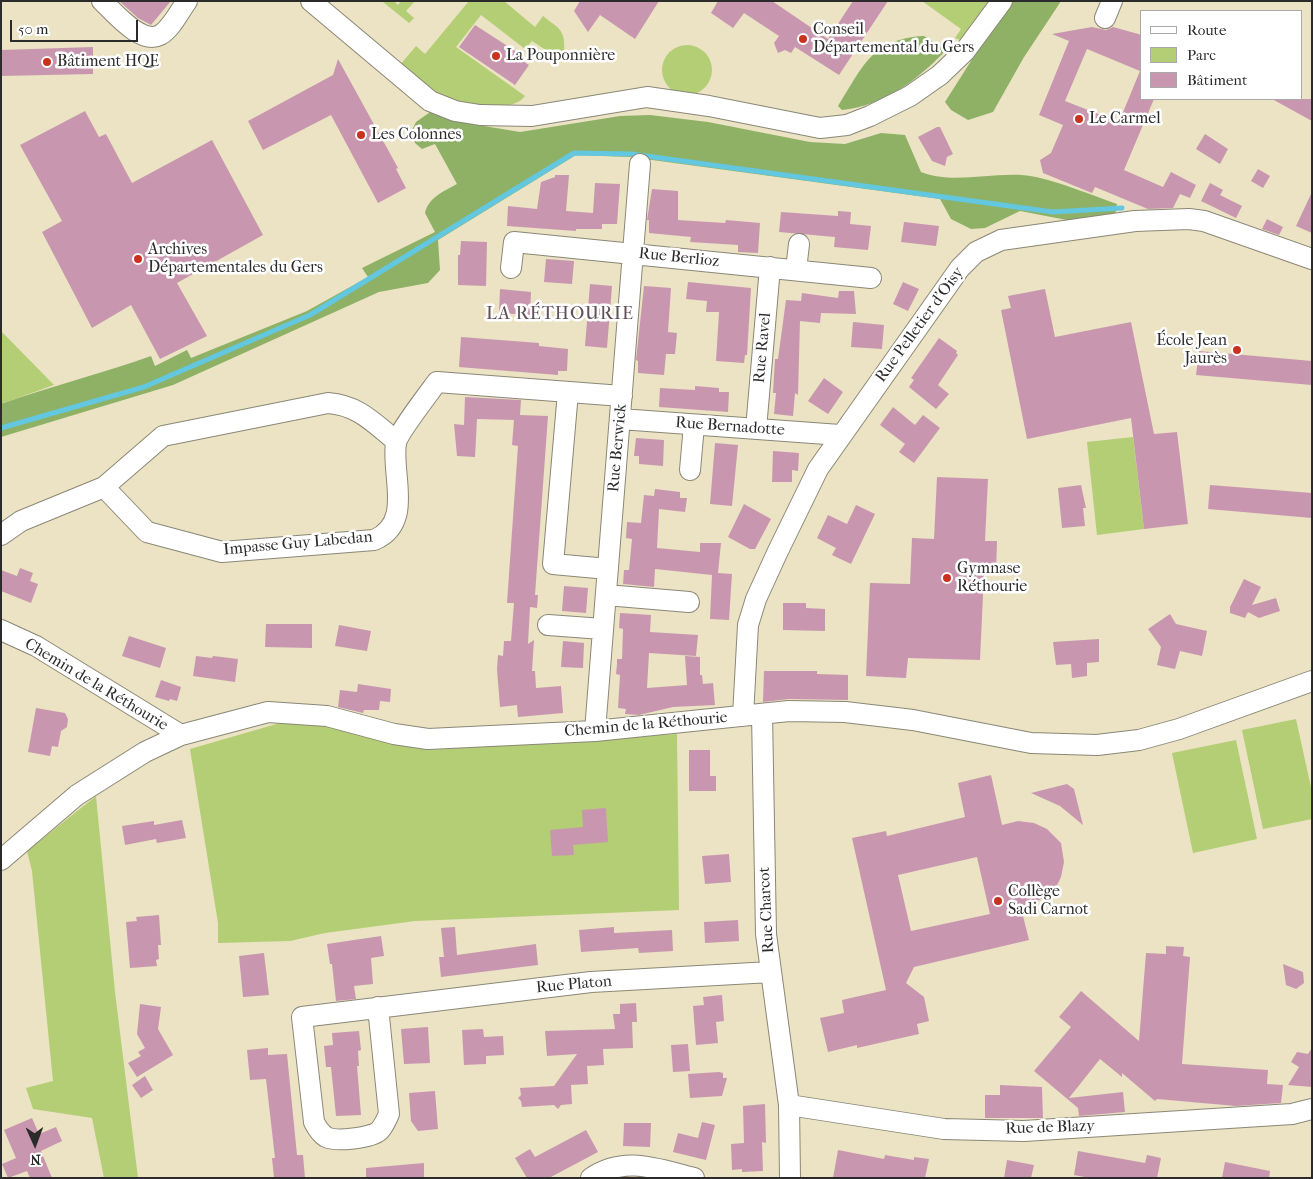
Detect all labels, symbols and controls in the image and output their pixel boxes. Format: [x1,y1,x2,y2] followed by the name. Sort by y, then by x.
[12,10,140,42] scale bar
[1140,10,1303,100] legend
[18,20,48,38] text: 50 m
[813,20,974,58] place label: Conseil Départemental du Gers
[1187,21,1226,39] text: Route
[797,33,809,45] marker: Conseil Départemental du Gers
[506,46,615,66] place label: La Pouponnière
[1187,46,1216,64] text: Parc
[490,50,502,62] marker: La Pouponnière
[57,52,159,72] place label: Bâtiment HQE
[41,56,53,68] marker: Bâtiment HQE
[1187,71,1247,89] text: Bâtiment
[1089,109,1161,129] place label: Le Carmel
[1073,113,1085,125] marker: Le Carmel
[371,125,461,145] place label: Les Colonnes
[355,129,367,141] marker: Les Colonnes
[148,240,323,278] place label: Archives Départementales du Gers
[638,244,720,272] street label: Rue Berlioz
[132,253,144,265] marker: Archives Départementales du Gers
[872,264,968,386] street label: Rue Pelletier d'Oisy
[485,304,635,326] district label: LA RÉTHOURIE
[750,312,776,384] street label: Rue Ravel
[1156,331,1227,369] place label: École Jean Jaurès
[1231,344,1243,356] marker: École Jean Jaurès
[605,403,631,493] street label: Rue Berwick
[675,414,785,440] street label: Rue Bernadotte
[223,528,373,560] street label: Impasse Guy Labedan
[957,559,1027,597] place label: Gymnase Réthourie
[941,572,953,584] marker: Gymnase Réthourie
[21,635,171,735] street label: Chemin de la Réthourie
[564,708,728,742] street label: Chemin de la Réthourie
[755,866,779,954] street label: Rue Charcot
[1008,882,1088,920] place label: Collège Sadi Carnot
[992,895,1004,907] marker: Collège Sadi Carnot
[535,972,613,998] street label: Rue Platon
[1005,1117,1095,1139] street label: Rue de Blazy
[10,1119,60,1169] north arrow
[30,1151,41,1168] text: N

